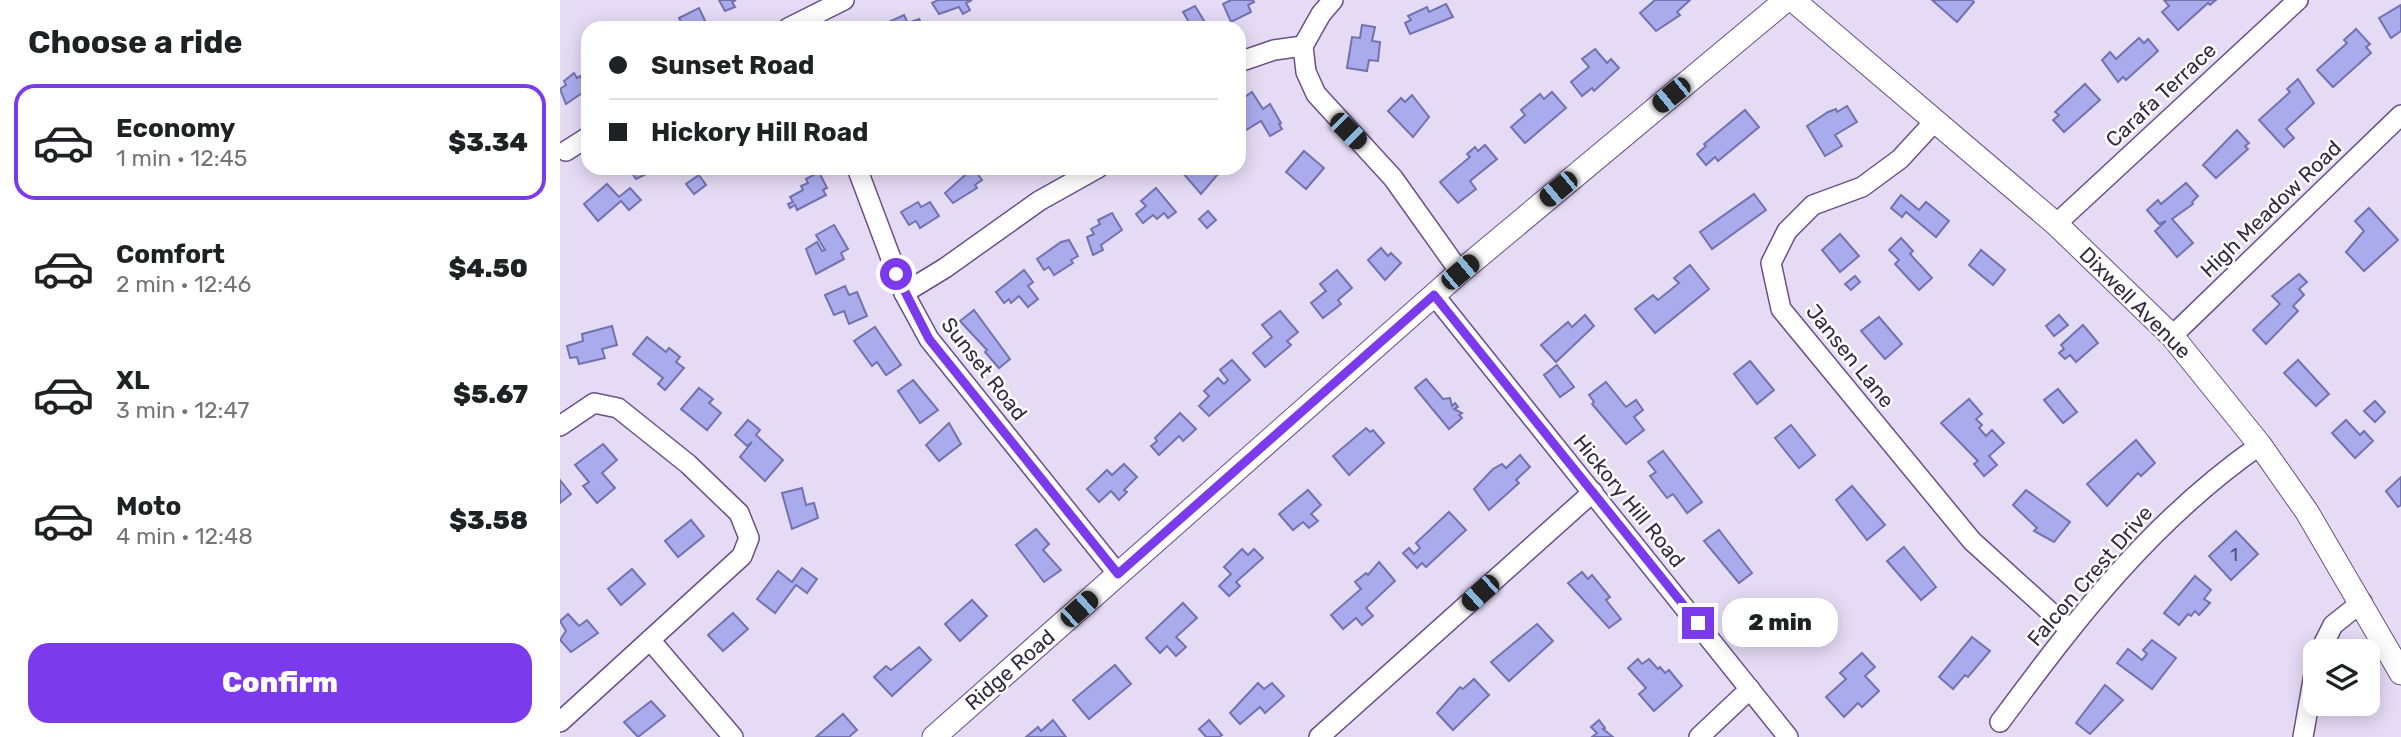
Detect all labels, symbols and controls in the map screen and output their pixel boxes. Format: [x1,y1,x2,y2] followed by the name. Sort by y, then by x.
[28,23,242,61] text: Choose a ride
[2100,37,2221,152] street label: Carafa Terrace
[651,50,815,81] text: Sunset Road
[1649,74,1694,116] car
[1326,109,1371,153] car
[32,111,95,174] icon: car
[116,113,235,144] text: Economy
[651,117,869,148] text: Hickory Hill Road
[448,127,528,158] text: $3.34
[2195,135,2346,282] street label: High Meadow Road
[116,144,247,172] text: 1 min · 12:45
[1536,167,1581,211] car
[32,237,95,300] icon: car
[116,239,225,270] text: Comfort
[2074,242,2196,364] street label: Dixwell Avenue
[1438,250,1483,294] car
[448,253,528,284] text: $4.50
[880,258,912,290] route start
[116,270,251,298] text: 2 min · 12:46
[1801,299,1900,412] street label: Jansen Lane
[936,312,1032,425] street label: Sunset Road
[32,363,95,426] icon: car
[116,365,149,396] text: XL
[453,379,528,410] text: $5.67
[116,396,249,424] text: 3 min · 12:47
[1568,429,1691,572] street label: Hickory Hill Road
[32,489,95,552] icon: car
[116,491,181,522] text: Moto
[2022,500,2157,651] street label: Falcon Crest Drive
[449,505,528,536] text: $3.58
[116,522,253,550] text: 4 min · 12:48
[2230,544,2238,566] house number: 1
[1458,571,1503,615] car
[1057,587,1102,631] car
[1722,598,1838,648] callout: 2 min
[1682,607,1714,639] route end
[1748,608,1812,636] text: 2 min
[960,624,1060,715] street label: Ridge Road
[2303,639,2380,716] map controls
[2303,639,2380,716] button: layers
[28,643,532,723] button: Confirm

